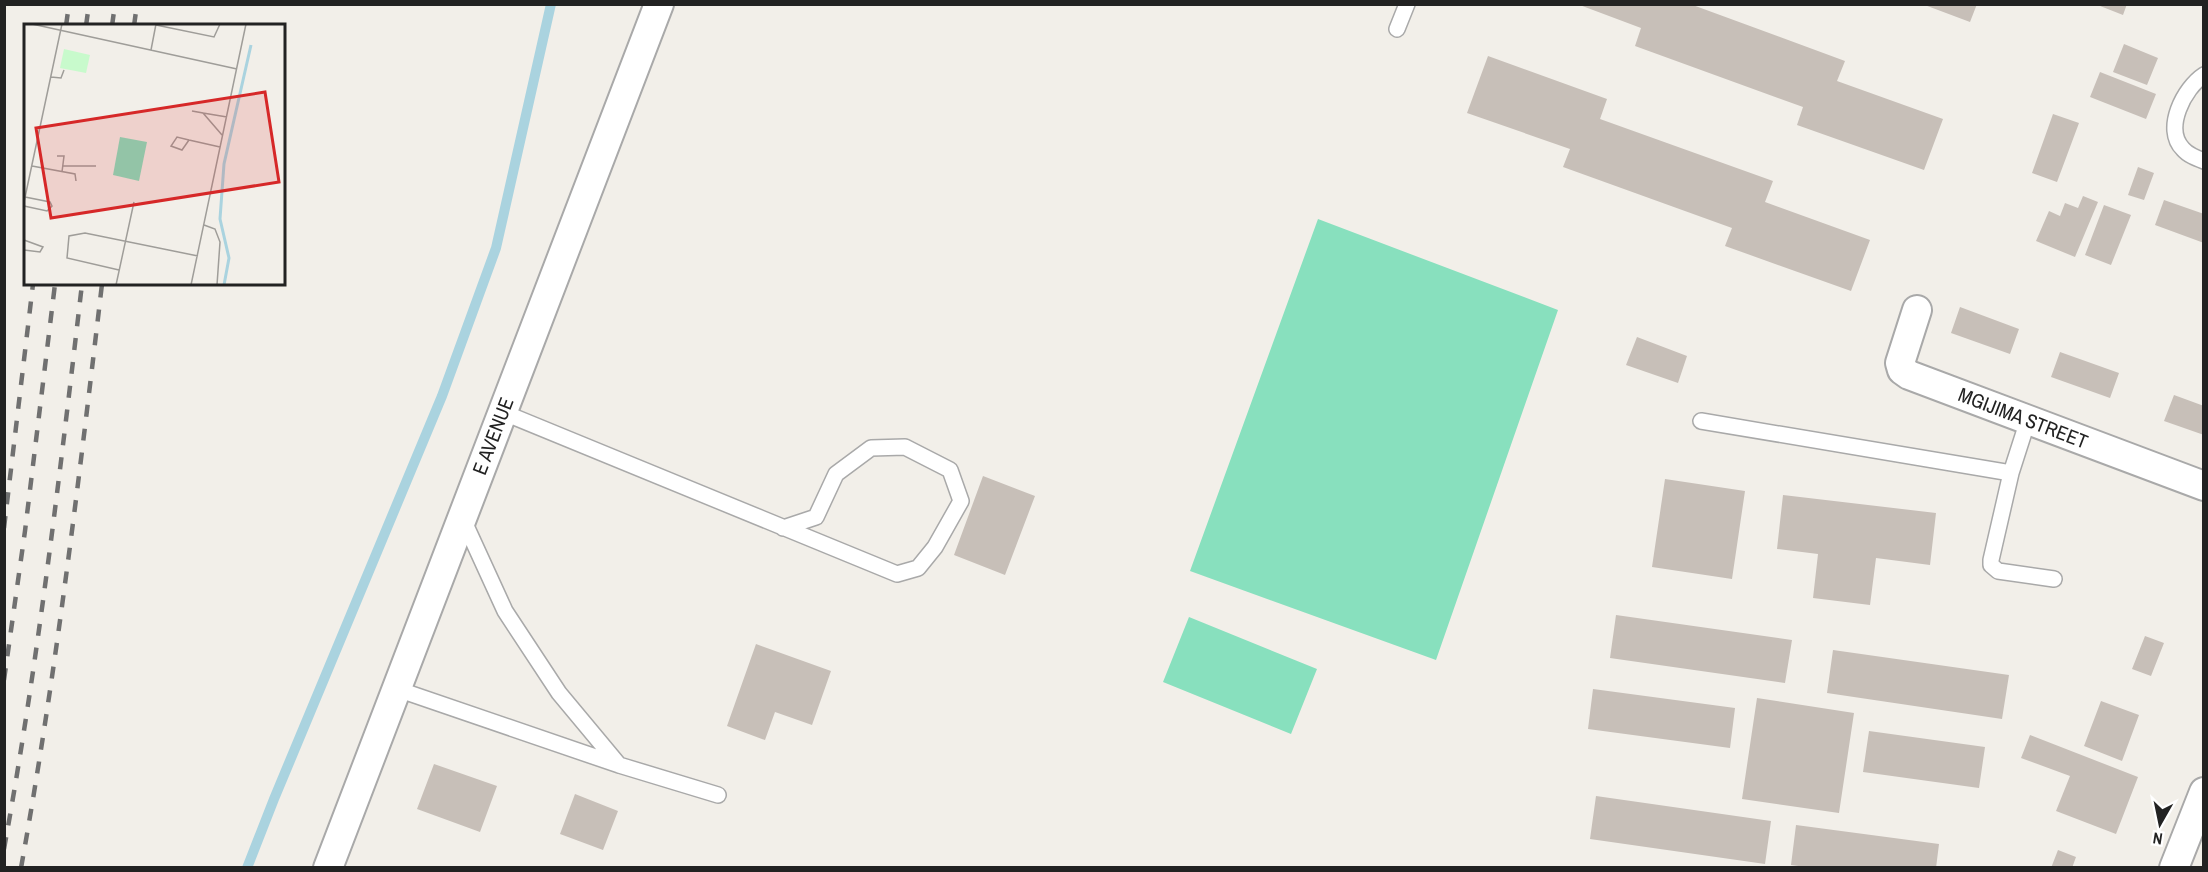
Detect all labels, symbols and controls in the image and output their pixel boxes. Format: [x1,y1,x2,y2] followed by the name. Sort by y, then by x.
[24,24,285,285] inset map
[1955,380,2092,455] street label: MGIJIMA STREET
[465,393,520,478] street label: E AVENUE
[2130,794,2190,854] north arrow
[2151,827,2164,850] text: N

